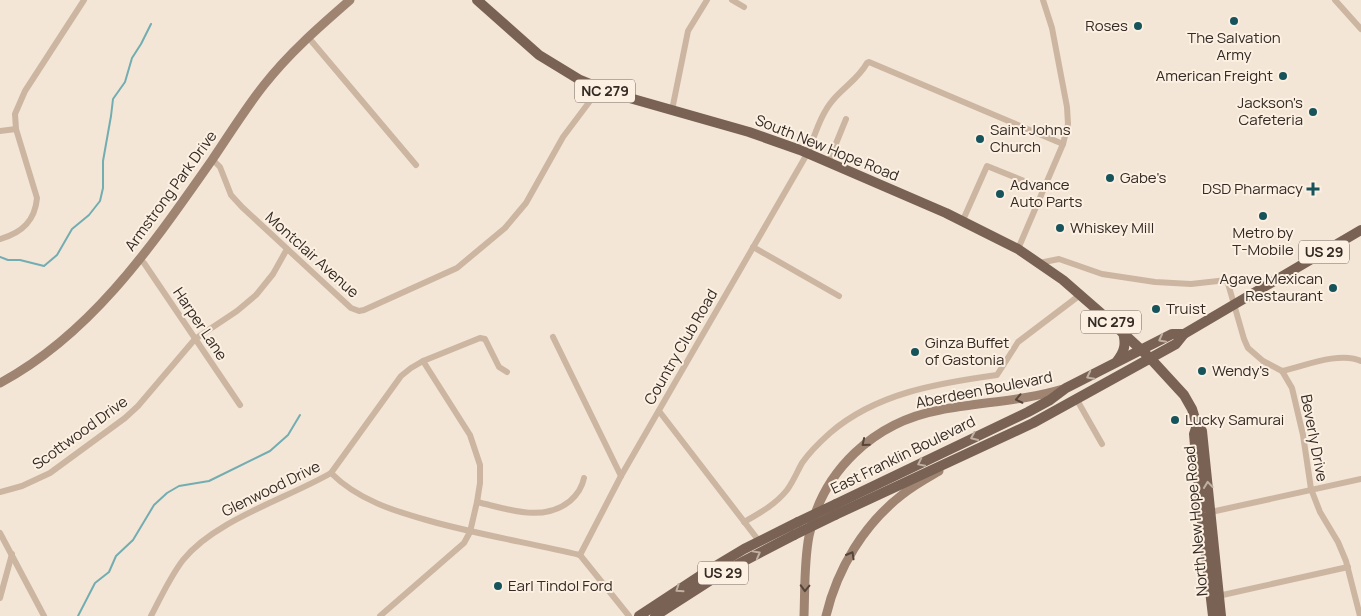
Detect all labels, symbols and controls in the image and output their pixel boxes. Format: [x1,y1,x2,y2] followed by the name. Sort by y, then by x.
[1085,15,1128,36] place label: Roses
[1228,15,1240,27] marker: The Salvation Army
[1132,20,1144,32] marker: Roses
[1187,27,1281,65] place label: The Salvation Army
[1156,65,1273,86] place label: American Freight
[1277,70,1289,82] marker: American Freight
[575,80,635,102] road number: NC 279
[1237,92,1303,130] place label: Jackson's Cafeteria
[1307,106,1319,118] marker: Jackson's Cafeteria
[752,109,902,186] street label: South New Hope Road
[990,119,1071,157] place label: Saint Johns Church
[120,126,222,255] street label: Armstrong Park Drive
[974,133,986,145] marker: Saint Johns Church
[1120,167,1167,188] place label: Gabe's
[1104,172,1116,184] marker: Gabe's
[1010,174,1082,212] place label: Advance Auto Parts
[1202,178,1303,199] place label: DSD Pharmacy
[1307,183,1319,195] marker: DSD Pharmacy
[994,188,1006,200] marker: Advance Auto Parts
[261,207,364,302] street label: Montclair Avenue
[1257,210,1269,222] marker: Metro by T-Mobile
[1070,217,1154,238] place label: Whiskey Mill
[1054,222,1066,234] marker: Whiskey Mill
[1232,222,1294,260] place label: Metro by T-Mobile
[1299,240,1349,264] road number: US 29
[1220,268,1323,306] place label: Agave Mexican Restaurant
[1327,282,1339,294] marker: Agave Mexican Restaurant
[168,283,233,364] street label: Harper Lane
[639,285,722,408] street label: Country Club Road
[1166,298,1206,319] place label: Truist
[1150,303,1162,315] marker: Truist
[1081,311,1141,334] road number: NC 279
[925,332,1009,370] place label: Ginza Buffet of Gastonia
[1159,333,1168,343] one-way arrow
[909,346,921,358] marker: Ginza Buffet of Gastonia
[1212,360,1269,381] place label: Wendy's
[1196,365,1208,377] marker: Wendy's
[914,366,1054,413] street label: Aberdeen Boulevard
[1086,370,1095,380] one-way arrow
[28,391,132,474] street label: Scottwood Drive
[1296,392,1333,484] street label: Beverly Drive
[1014,393,1023,404] one-way arrow
[1185,409,1284,430] place label: Lucky Samurai
[827,410,979,499] street label: East Franklin Boulevard
[1169,414,1181,426] marker: Lucky Samurai
[971,431,980,441] one-way arrow
[862,438,871,446] one-way arrow
[1178,445,1213,597] street label: North New Hope Road
[218,455,324,522] street label: Glenwood Drive
[917,457,926,467] one-way arrow
[1203,481,1214,489] one-way arrow
[751,550,760,560] one-way arrow
[844,551,854,560] one-way arrow
[698,562,748,584] road number: US 29
[508,575,613,596] place label: Earl Tindol Ford
[492,580,504,592] marker: Earl Tindol Ford
[676,583,685,593] one-way arrow
[800,584,811,592] one-way arrow

